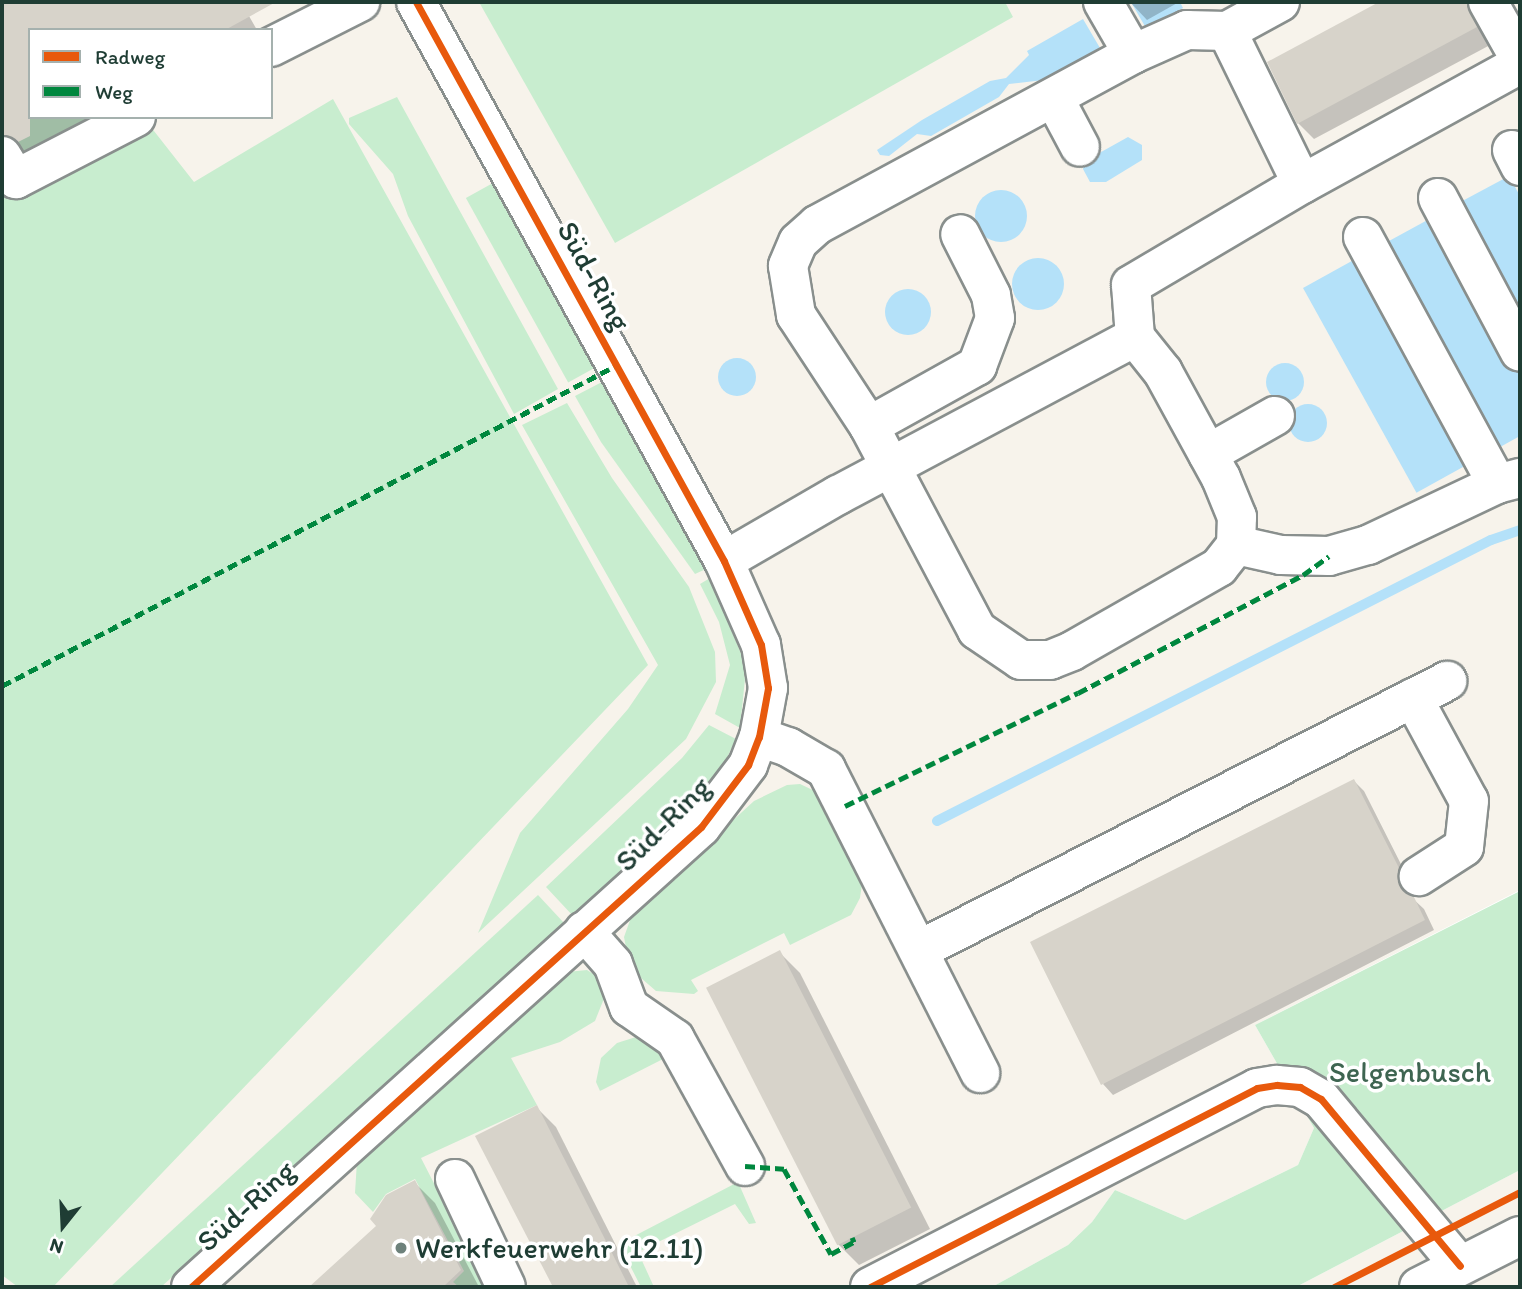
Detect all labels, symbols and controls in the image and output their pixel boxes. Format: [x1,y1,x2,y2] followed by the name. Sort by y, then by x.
[28,28,273,119] legend
[95,44,165,69] text: Radweg
[95,79,133,104] text: Weg
[549,215,639,337] street label: Süd-Ring
[608,769,718,879] street label: Süd-Ring
[1329,1054,1491,1090] park label: Selgenbusch
[189,1153,303,1259] street label: Süd-Ring
[28,1191,98,1261] north arrow
[415,1230,703,1266] place label: Werkfeuerwehr (12.11)
[47,1234,66,1259] text: N
[393,1240,409,1256] marker: Werkfeuerwehr (12.11)

